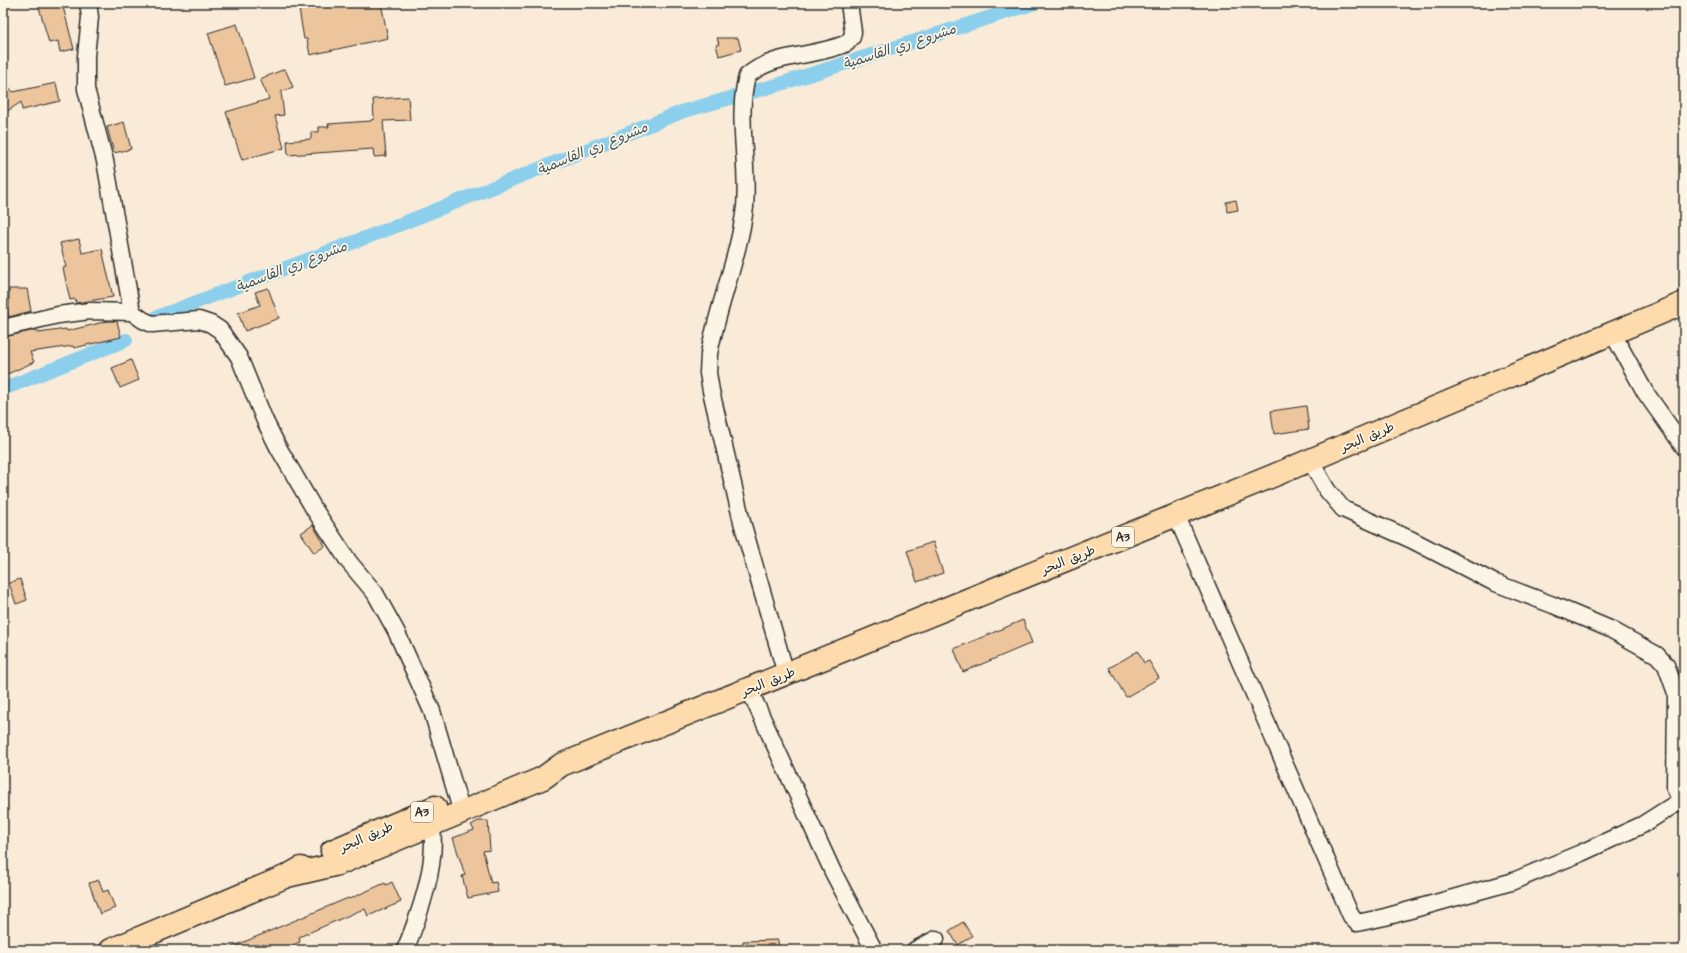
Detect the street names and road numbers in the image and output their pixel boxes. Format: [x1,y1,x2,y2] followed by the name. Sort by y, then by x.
[1337,418,1397,457] street label: طريق البحر
[1112,527,1134,547] road number: A3
[1038,541,1098,579] street label: طريق البحر
[738,663,798,701] street label: طريق البحر
[411,802,433,822] road number: A3
[336,817,396,857] street label: طريق البحر

